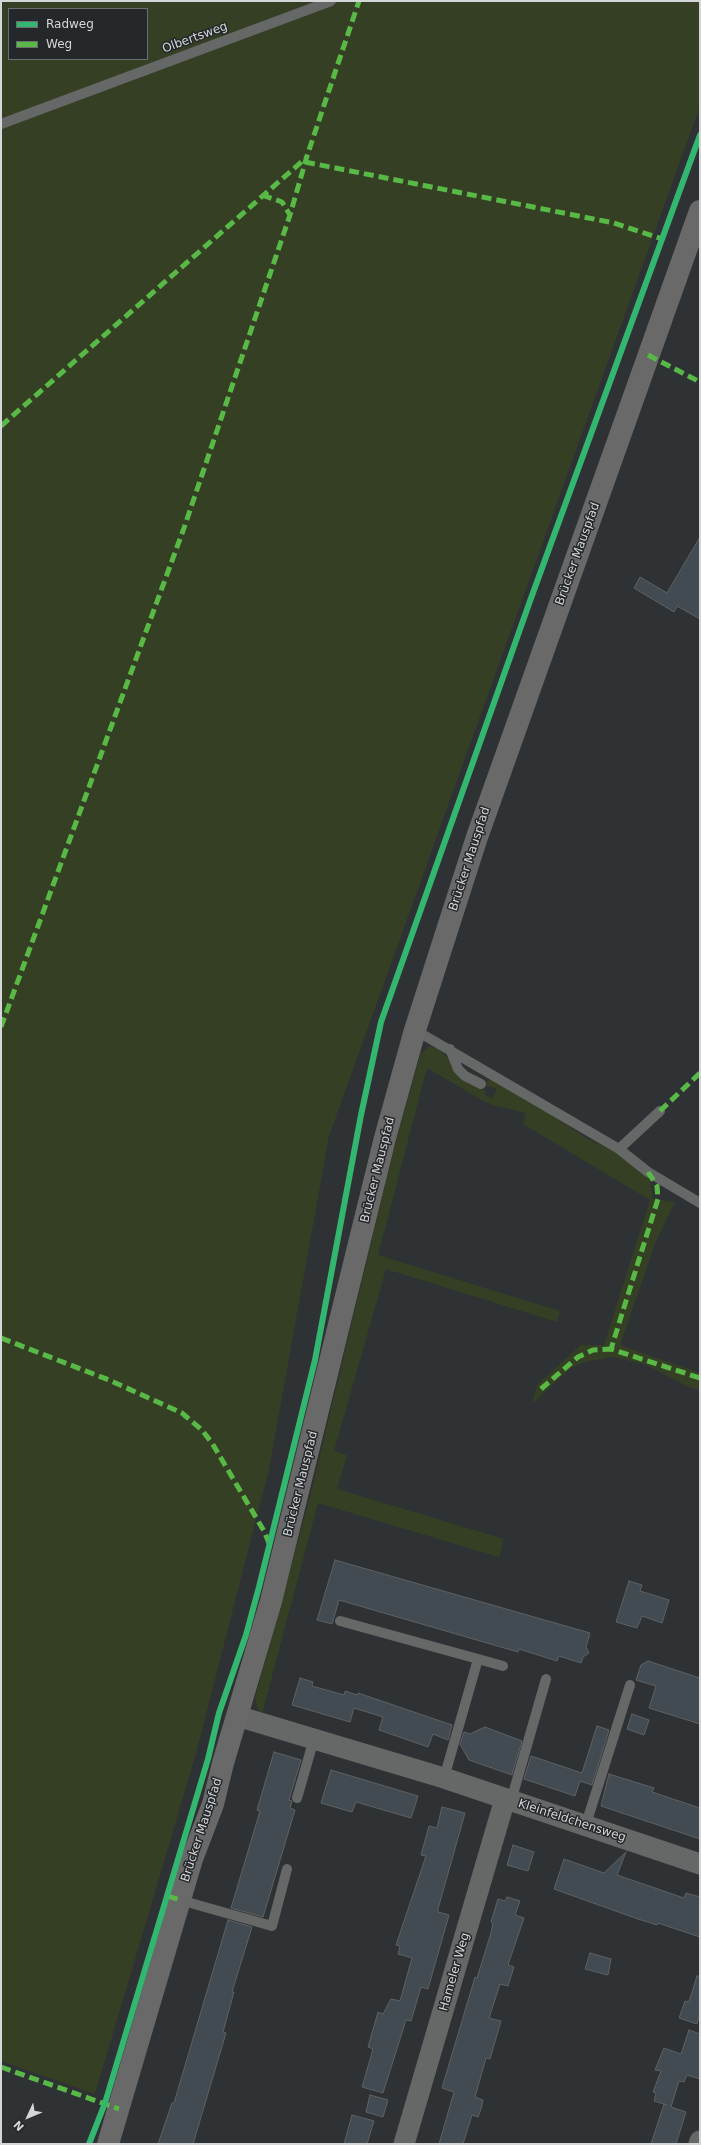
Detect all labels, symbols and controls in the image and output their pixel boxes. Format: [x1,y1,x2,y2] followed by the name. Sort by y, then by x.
[8,8,148,60] legend
[46,17,94,31] text: Radweg
[160,20,230,56] street label: Olbertsweg
[46,37,72,51] text: Weg
[553,501,603,607] street label: Brücker Mauspfad
[446,805,494,913] street label: Brücker Mauspfad
[358,1116,398,1224] street label: Brücker Mauspfad
[281,1430,321,1538] street label: Brücker Mauspfad
[178,1776,226,1884] street label: Brücker Mauspfad
[516,1797,628,1845] street label: Kleinfeldchensweg
[437,1931,473,2013] street label: Hameler Weg
[8,2097,48,2137] north arrow
[11,2118,27,2134] text: N

